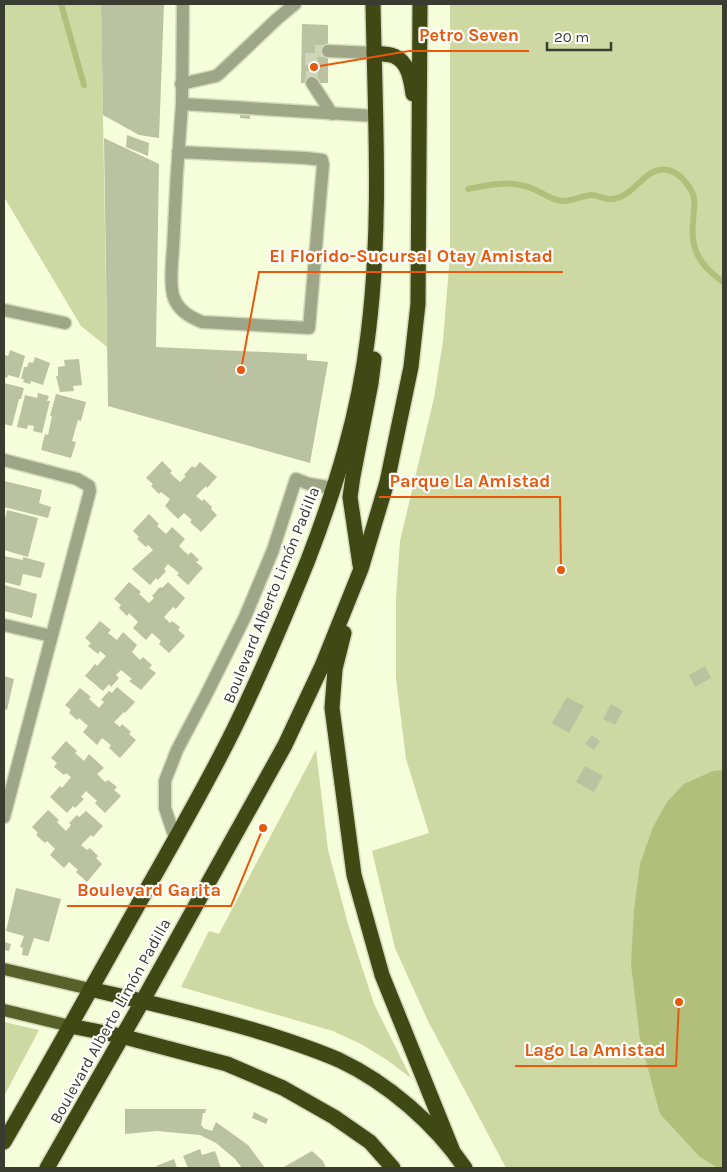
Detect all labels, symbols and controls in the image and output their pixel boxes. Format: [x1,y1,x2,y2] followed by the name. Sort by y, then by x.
[409,18,529,51] callout: Petro Seven
[547,20,611,52] scale bar
[419,24,519,46] text: Petro Seven
[554,28,589,46] text: 20 m
[259,239,563,272] callout: El Florido-Sucursal Otay Amistad
[269,245,553,267] text: El Florido-Sucursal Otay Amistad
[379,464,560,497] callout: Parque La Amistad
[390,470,550,492] text: Parque La Amistad
[219,484,323,706] street label: Boulevard Alberto Limón Padilla
[67,873,231,906] callout: Boulevard Garita
[77,879,221,901] text: Boulevard Garita
[46,915,174,1127] street label: Boulevard Alberto Limón Padilla
[515,1033,676,1066] callout: Lago La Amistad
[524,1039,666,1061] text: Lago La Amistad

